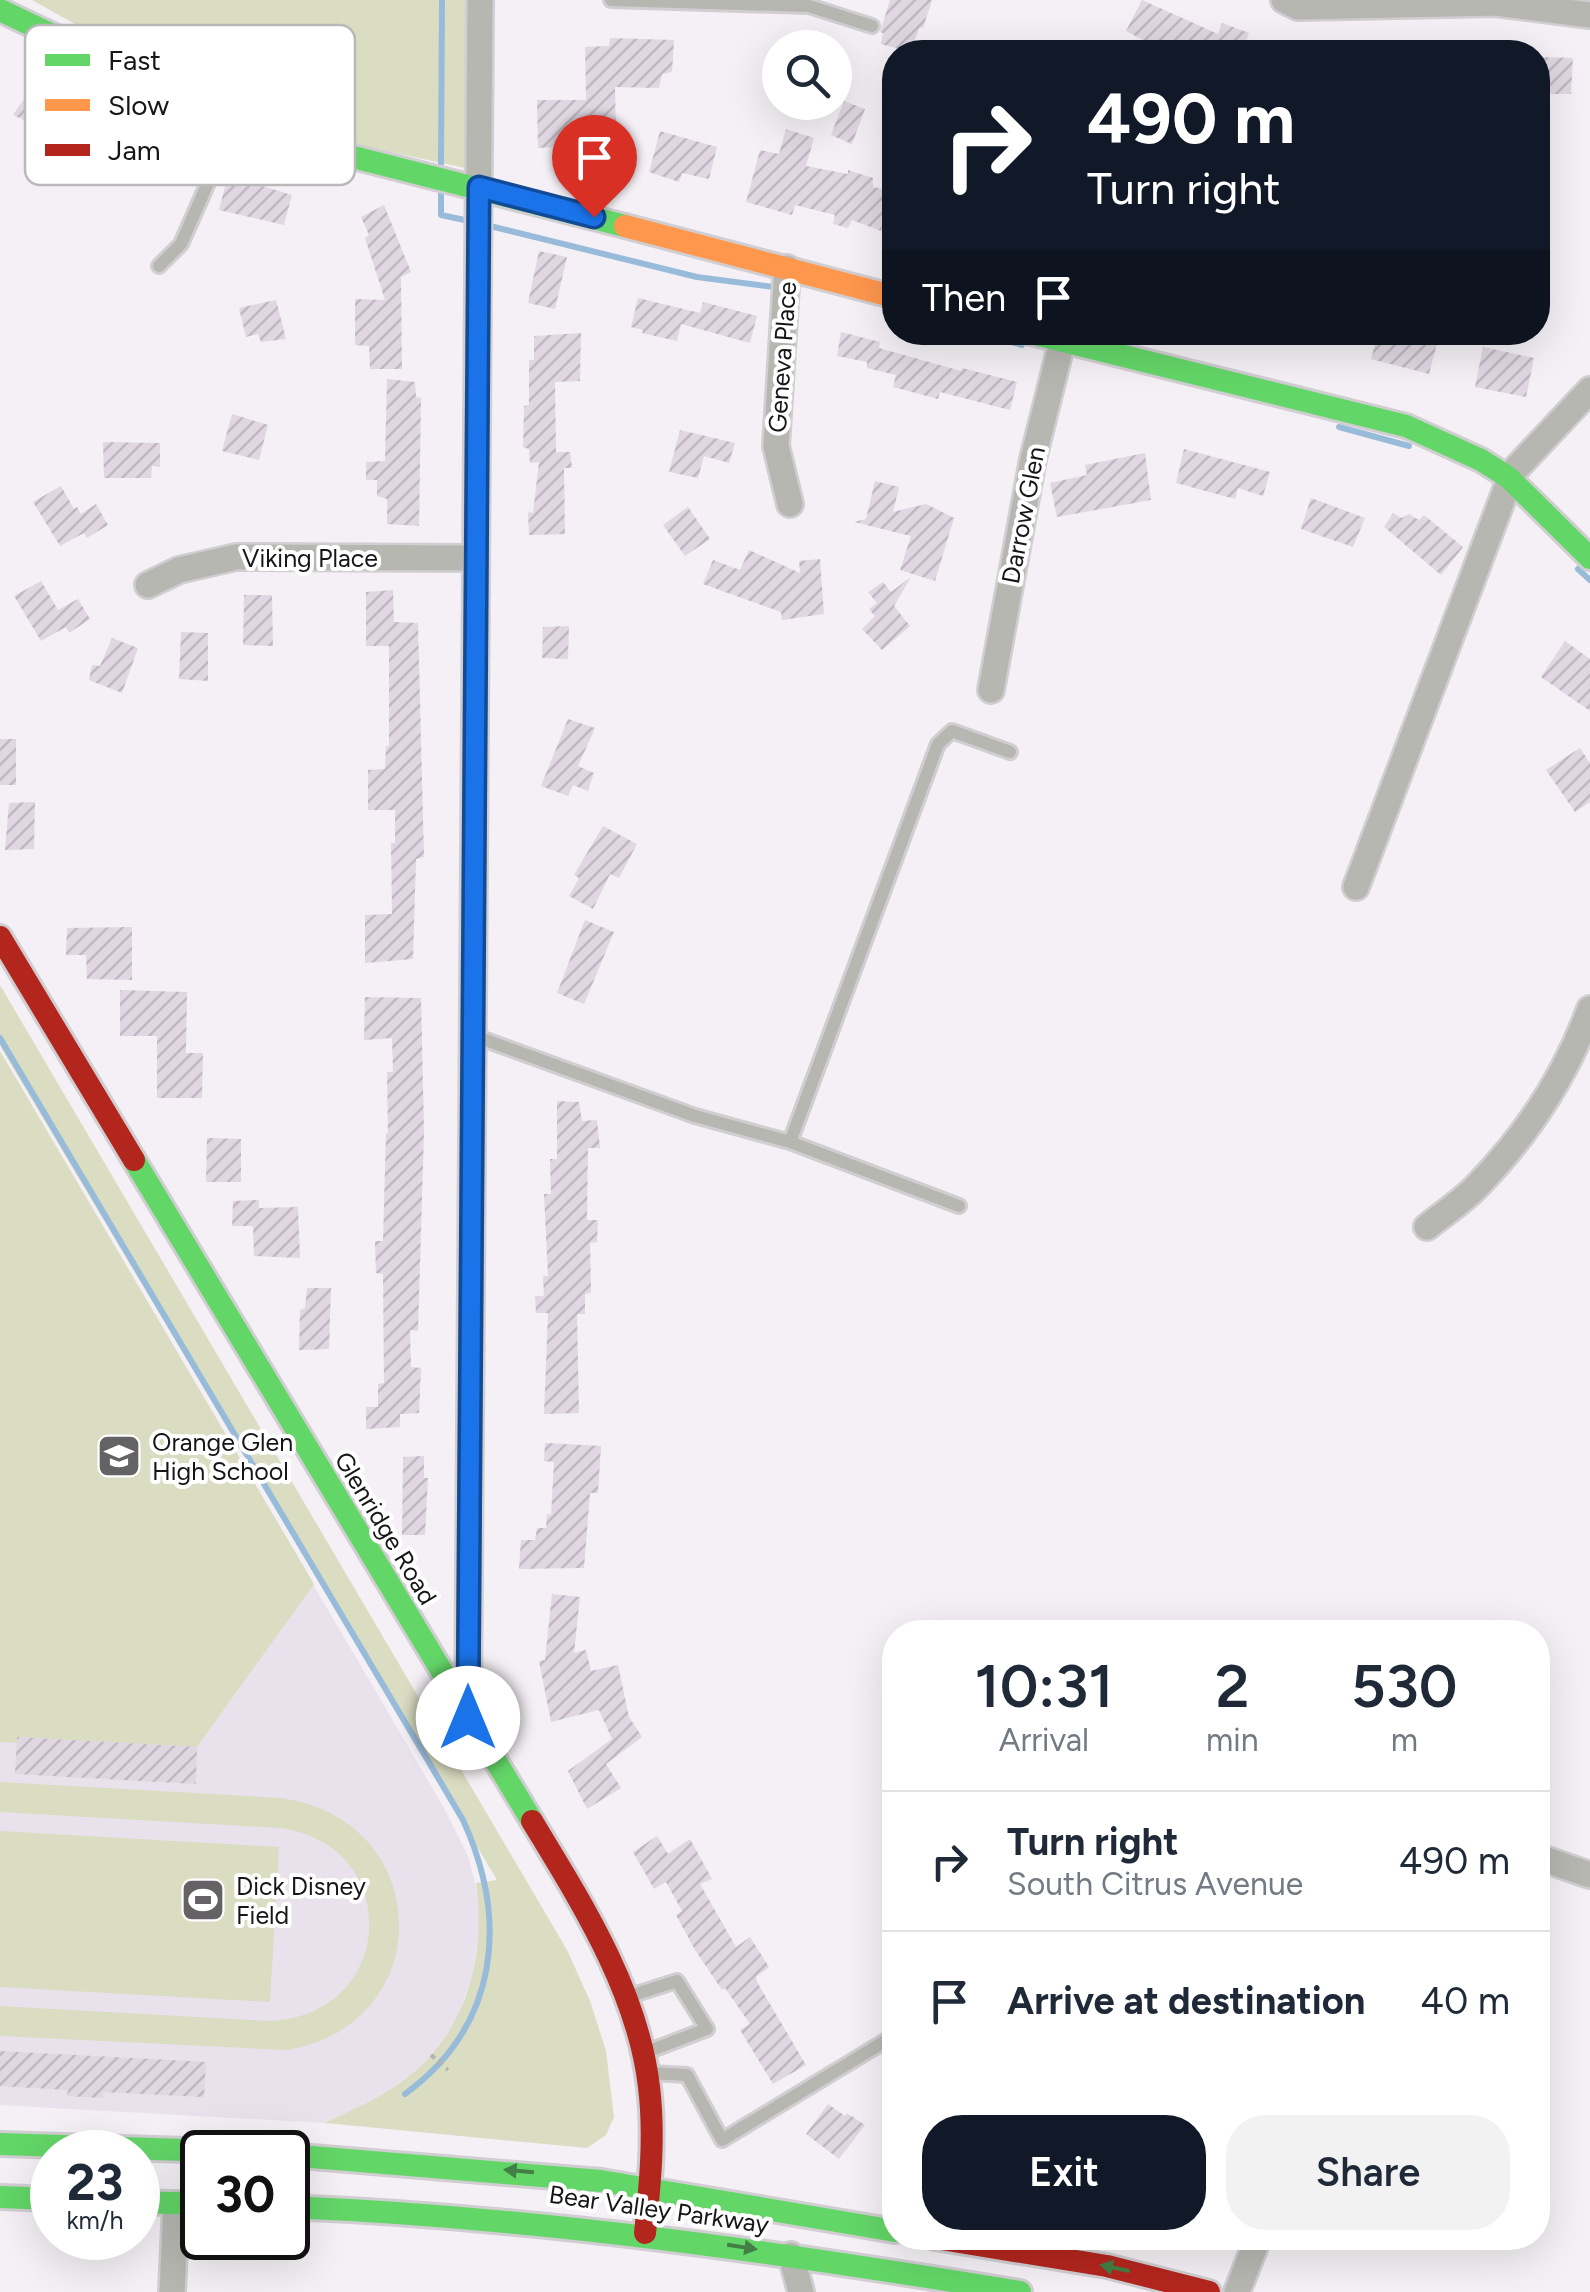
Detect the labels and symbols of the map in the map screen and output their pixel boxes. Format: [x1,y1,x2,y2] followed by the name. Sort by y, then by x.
[25,25,355,185] legend
[108,43,161,77] text: Fast
[108,88,169,122] text: Slow
[552,115,637,218] pin
[108,133,161,167] text: Jam
[762,280,802,434] street label: Geneva Place
[995,444,1051,586] street label: Darrow Glen
[242,543,378,573] street label: Viking Place
[152,1427,293,1486] place label: Orange Glen High School
[96,1433,142,1479] school or university icon: Orange Glen High School
[329,1446,443,1610] street label: Glenridge Road
[416,1666,520,1770] position arrow
[236,1871,366,1930] place label: Dick Disney Field
[180,1877,226,1923] sports icon: Dick Disney Field
[180,2130,310,2260] speed limit sign: 30
[502,2163,534,2179] one-way arrow
[547,2179,771,2239] street label: Bear Valley Parkway
[726,2240,758,2255] one-way arrow
[1099,2259,1130,2275] one-way arrow

